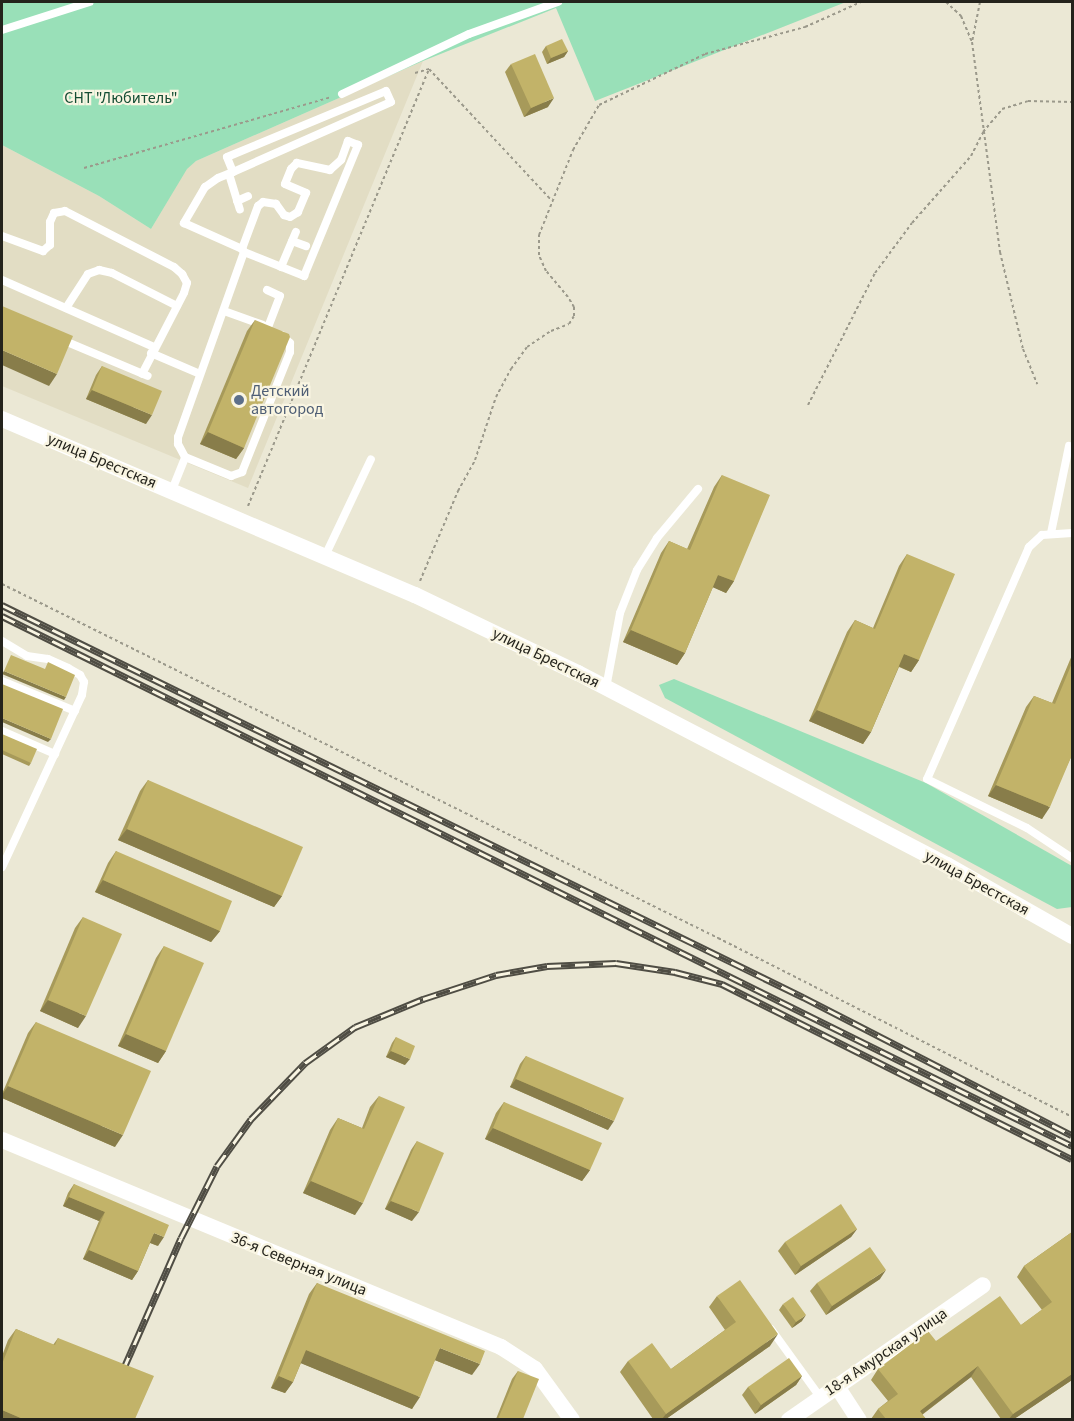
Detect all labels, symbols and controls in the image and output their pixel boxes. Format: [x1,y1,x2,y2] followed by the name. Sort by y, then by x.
[64,88,178,108] park label: СНТ "Любитель"
[251,381,323,419] place label: Детский автогород
[232,393,246,407] marker: Детский автогород
[44,429,160,493] street label: улица Брестская
[489,624,603,692] street label: улица Брестская
[921,846,1033,920] street label: улица Брестская
[228,1228,370,1300] street label: 36-я Северная улица
[821,1304,951,1400] street label: 18-я Амурская улица

